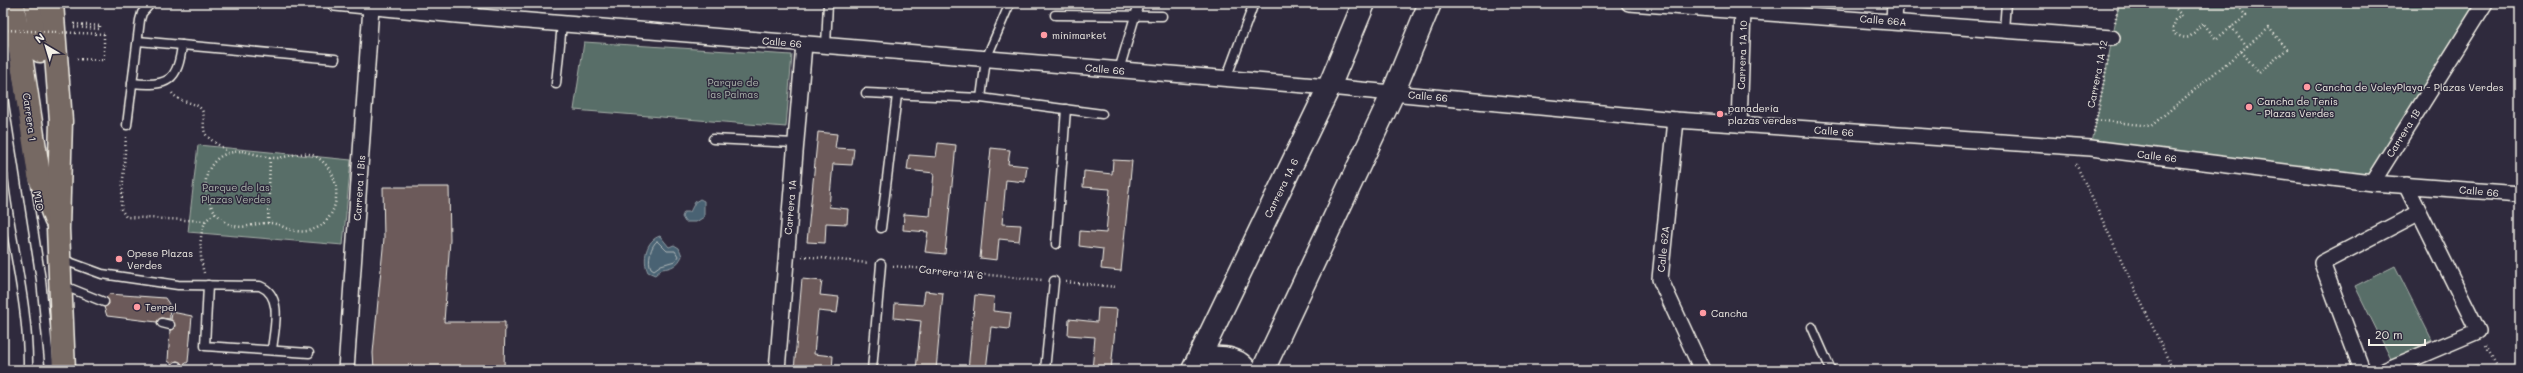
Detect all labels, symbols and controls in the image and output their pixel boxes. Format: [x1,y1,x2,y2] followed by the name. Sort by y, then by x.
[1859,11,1907,29] street label: Calle 66A
[1734,20,1750,90] street label: Carrera 1A 10
[26,26,66,66] north arrow
[1052,28,1107,42] place label: minimarket
[32,29,47,46] text: N
[1039,30,1049,40] marker: minimarket
[762,33,802,51] street label: Calle 66
[2084,39,2110,109] street label: Carrera 1A 12
[1085,60,1125,78] street label: Calle 66
[707,75,759,101] park label: Parque de las Palmas
[2315,80,2504,94] place label: Cancha de VoleyPlaya - Plazas Verdes
[2302,82,2312,92] marker: Cancha de VoleyPlaya - Plazas Verdes
[1408,87,1448,105] street label: Calle 66
[20,92,40,142] street label: Carrera 1
[2257,94,2338,120] place label: Cancha de Tenis - Plazas Verdes
[1728,101,1797,127] place label: panadería plazas verdes
[2244,102,2254,112] marker: Cancha de Tenis - Plazas Verdes
[2383,106,2423,160] street label: Carrera 1B
[1715,109,1725,119] marker: panadería plazas verdes
[1814,123,1854,139] street label: Calle 66
[2136,147,2178,165] street label: Calle 66
[350,155,368,221] street label: Carrera 1 Bis
[1261,156,1301,220] street label: Carrera 1A 6
[781,179,799,235] street label: Carrera 1A
[201,180,271,206] park label: Parque de las Plazas Verdes
[2459,182,2499,200] street label: Calle 66
[30,190,48,212] street label: MIO
[1654,225,1672,273] street label: Calle 62A
[127,246,193,272] place label: Opese Plazas Verdes
[114,254,124,264] marker: Opese Plazas Verdes
[918,262,984,282] street label: Carrera 1A 6
[145,300,177,314] place label: Terpel
[132,302,142,312] marker: Terpel
[1711,306,1748,320] place label: Cancha
[1698,308,1708,318] marker: Cancha
[2369,321,2425,347] scale bar
[2375,326,2403,342] text: 20 m

